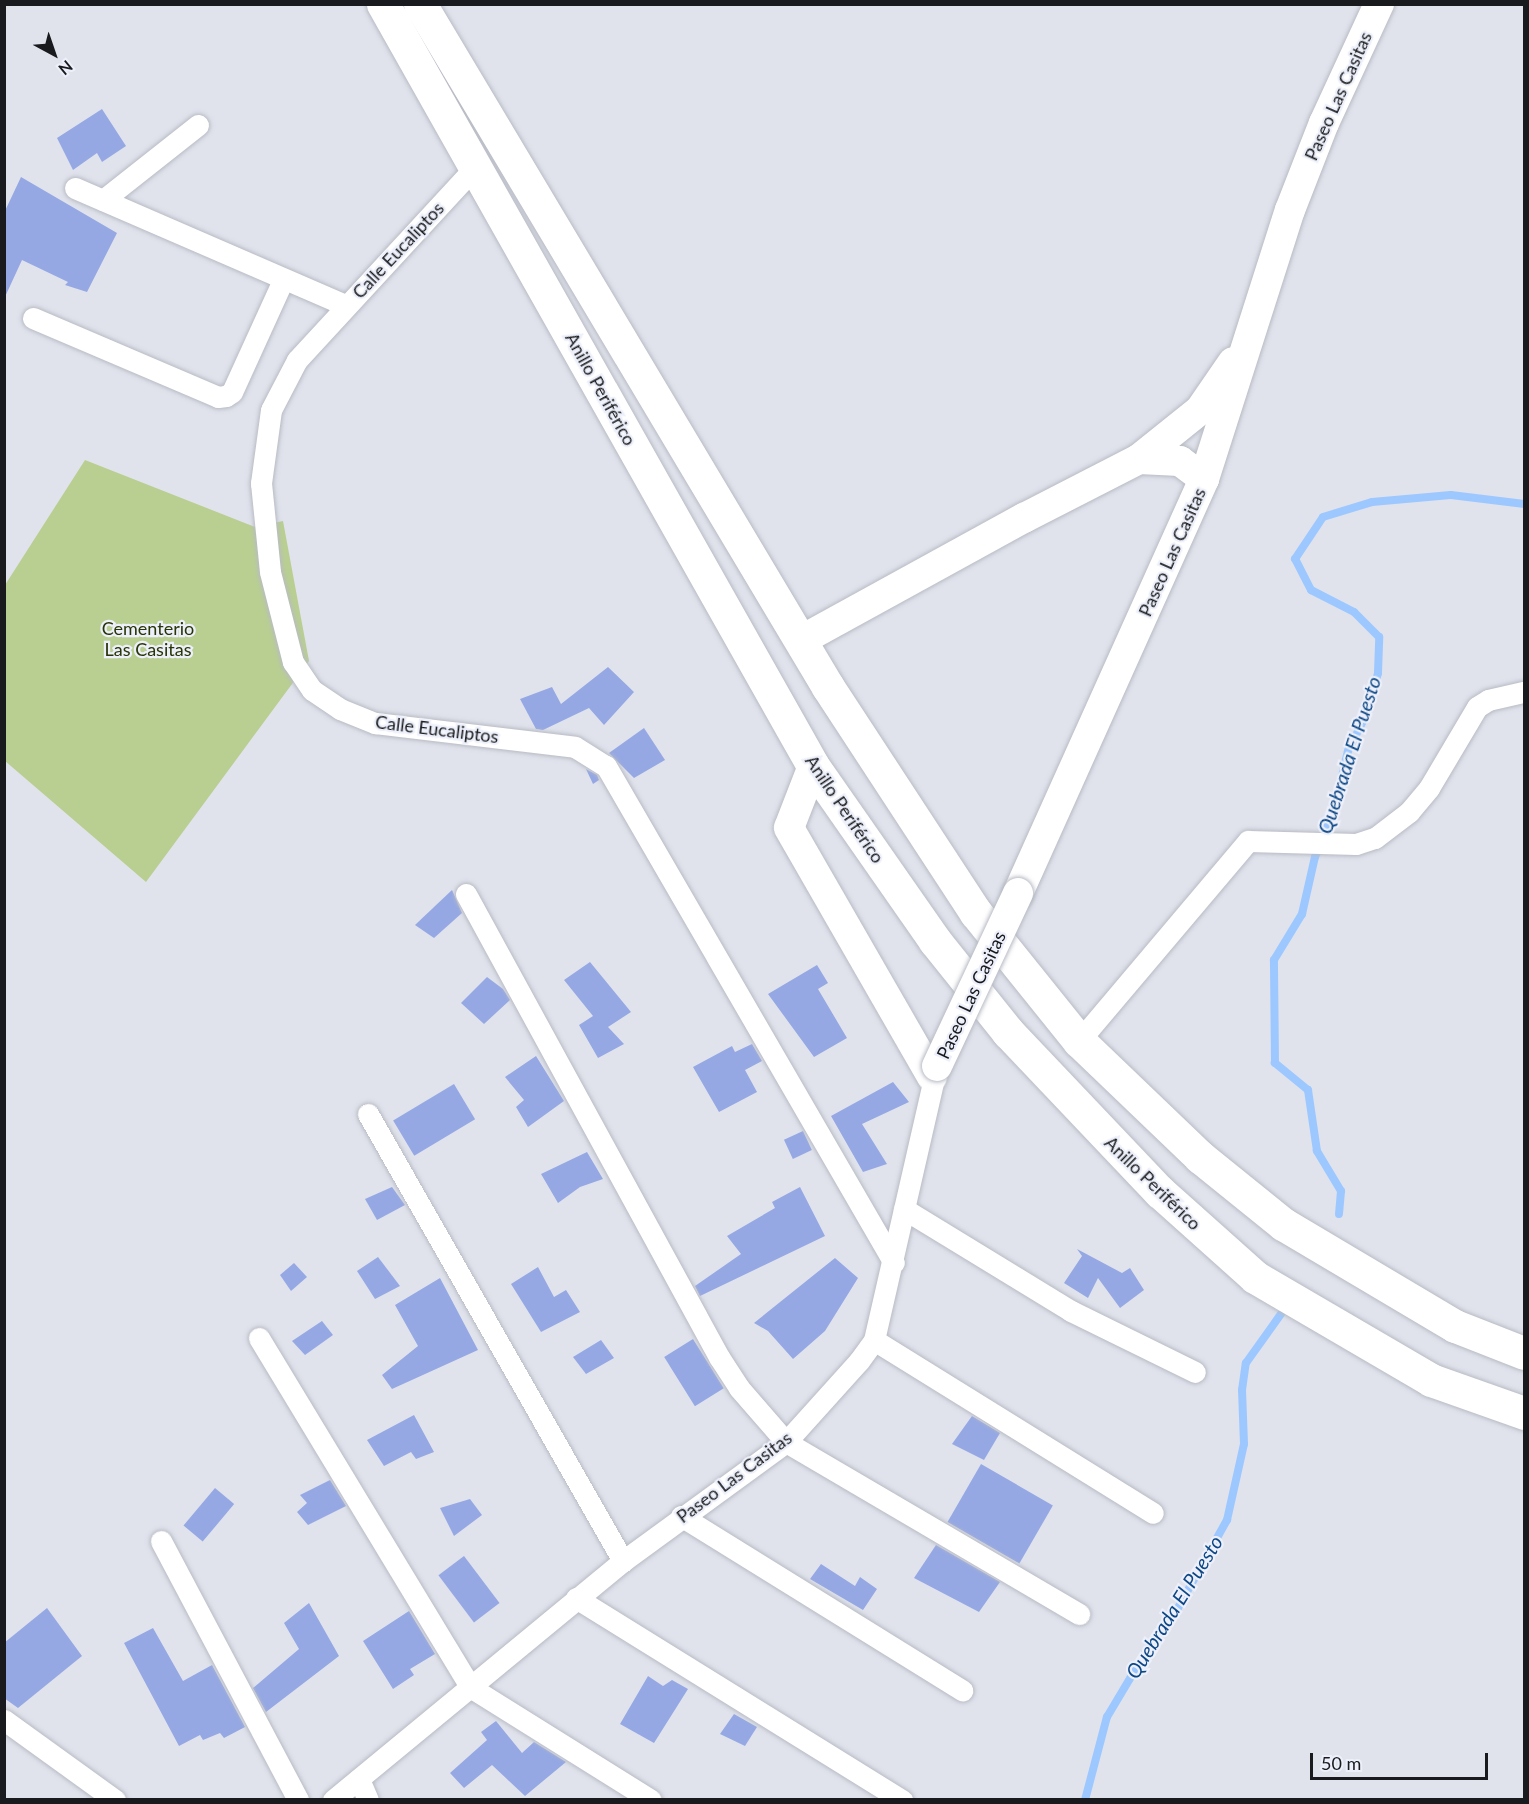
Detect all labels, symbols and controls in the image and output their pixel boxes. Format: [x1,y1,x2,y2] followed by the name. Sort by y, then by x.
[24,24,84,84] north arrow
[1300,28,1376,164] street label: Paseo Las Casitas
[55,57,77,79] text: N
[348,197,448,303] street label: Calle Eucaliptos
[561,329,641,449] street label: Anillo Periférico
[1134,484,1210,620] street label: Paseo Las Casitas
[102,618,194,660] park label: Cementerio Las Casitas
[1312,673,1386,837] water label: Quebrada El Puesto
[374,711,500,747] street label: Calle Eucaliptos
[801,751,889,867] street label: Anillo Periférico
[932,928,1010,1062] street label: Paseo Las Casitas
[1100,1132,1206,1234] street label: Anillo Periférico
[672,1427,796,1527] street label: Paseo Las Casitas
[1120,1531,1228,1683] water label: Quebrada El Puesto
[1313,1741,1492,1779] scale bar
[1321,1752,1361,1774] text: 50 m

